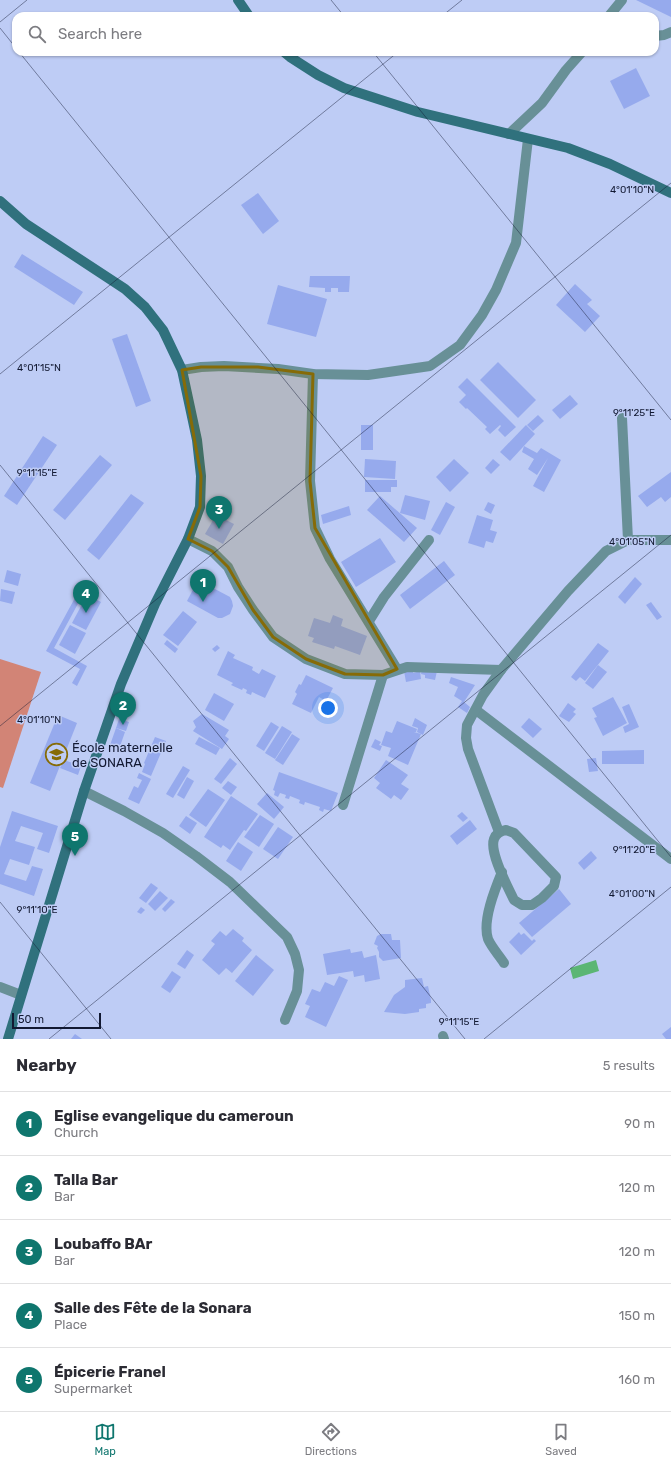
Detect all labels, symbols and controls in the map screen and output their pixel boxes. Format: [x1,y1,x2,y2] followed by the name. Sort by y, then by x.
[12,12,659,56] search box
[26,23,48,45] icon: search
[58,25,142,43] text: Search here
[610,184,654,196] text: 4°01'10"N
[17,362,61,374] text: 4°01'15"N
[613,407,655,419] text: 9°11'25"E
[17,467,57,479] text: 9°11'15"E
[206,496,232,529] pin: 3
[609,536,655,548] text: 4°01'05"N
[190,569,216,602] pin: 1
[73,580,99,613] pin: 4
[110,692,136,725] pin: 2
[318,698,338,718] your location
[17,714,61,726] text: 4°01'10"N
[72,740,173,770] place label: École maternelle de SONARA
[43,741,69,767] school or university icon: École maternelle de SONARA
[62,823,88,856] pin: 5
[613,844,655,856] text: 9°11'20"E
[609,888,655,900] text: 4°01'00"N
[17,904,57,916] text: 9°11'10"E
[12,1011,101,1030] scale bar
[18,1013,44,1026] text: 50 m
[439,1016,479,1028] text: 9°11'15"E
[16,1055,77,1075] text: Nearby
[603,1058,655,1073] text: 5 results
[54,1107,294,1125] text: Eglise evangelique du cameroun
[26,1116,32,1131] text: 1
[624,1116,655,1131] text: 90 m
[54,1125,98,1140] text: Church
[54,1171,118,1189] text: Talla Bar
[25,1180,33,1195] text: 2
[619,1180,655,1195] text: 120 m
[54,1189,75,1204] text: Bar
[54,1235,152,1253] text: Loubaffo BAr
[25,1244,33,1259] text: 3
[619,1244,655,1259] text: 120 m
[54,1253,75,1268] text: Bar
[54,1299,252,1317] text: Salle des Fête de la Sonara
[25,1308,33,1323] text: 4
[619,1308,655,1323] text: 150 m
[54,1317,87,1332] text: Place
[54,1363,166,1381] text: Épicerie Franel
[25,1372,33,1387] text: 5
[619,1372,655,1387] text: 160 m
[54,1381,132,1396] text: Supermarket
[94,1421,116,1458] tab: Map
[305,1421,357,1458] tab: Directions
[545,1421,577,1458] tab: Saved

